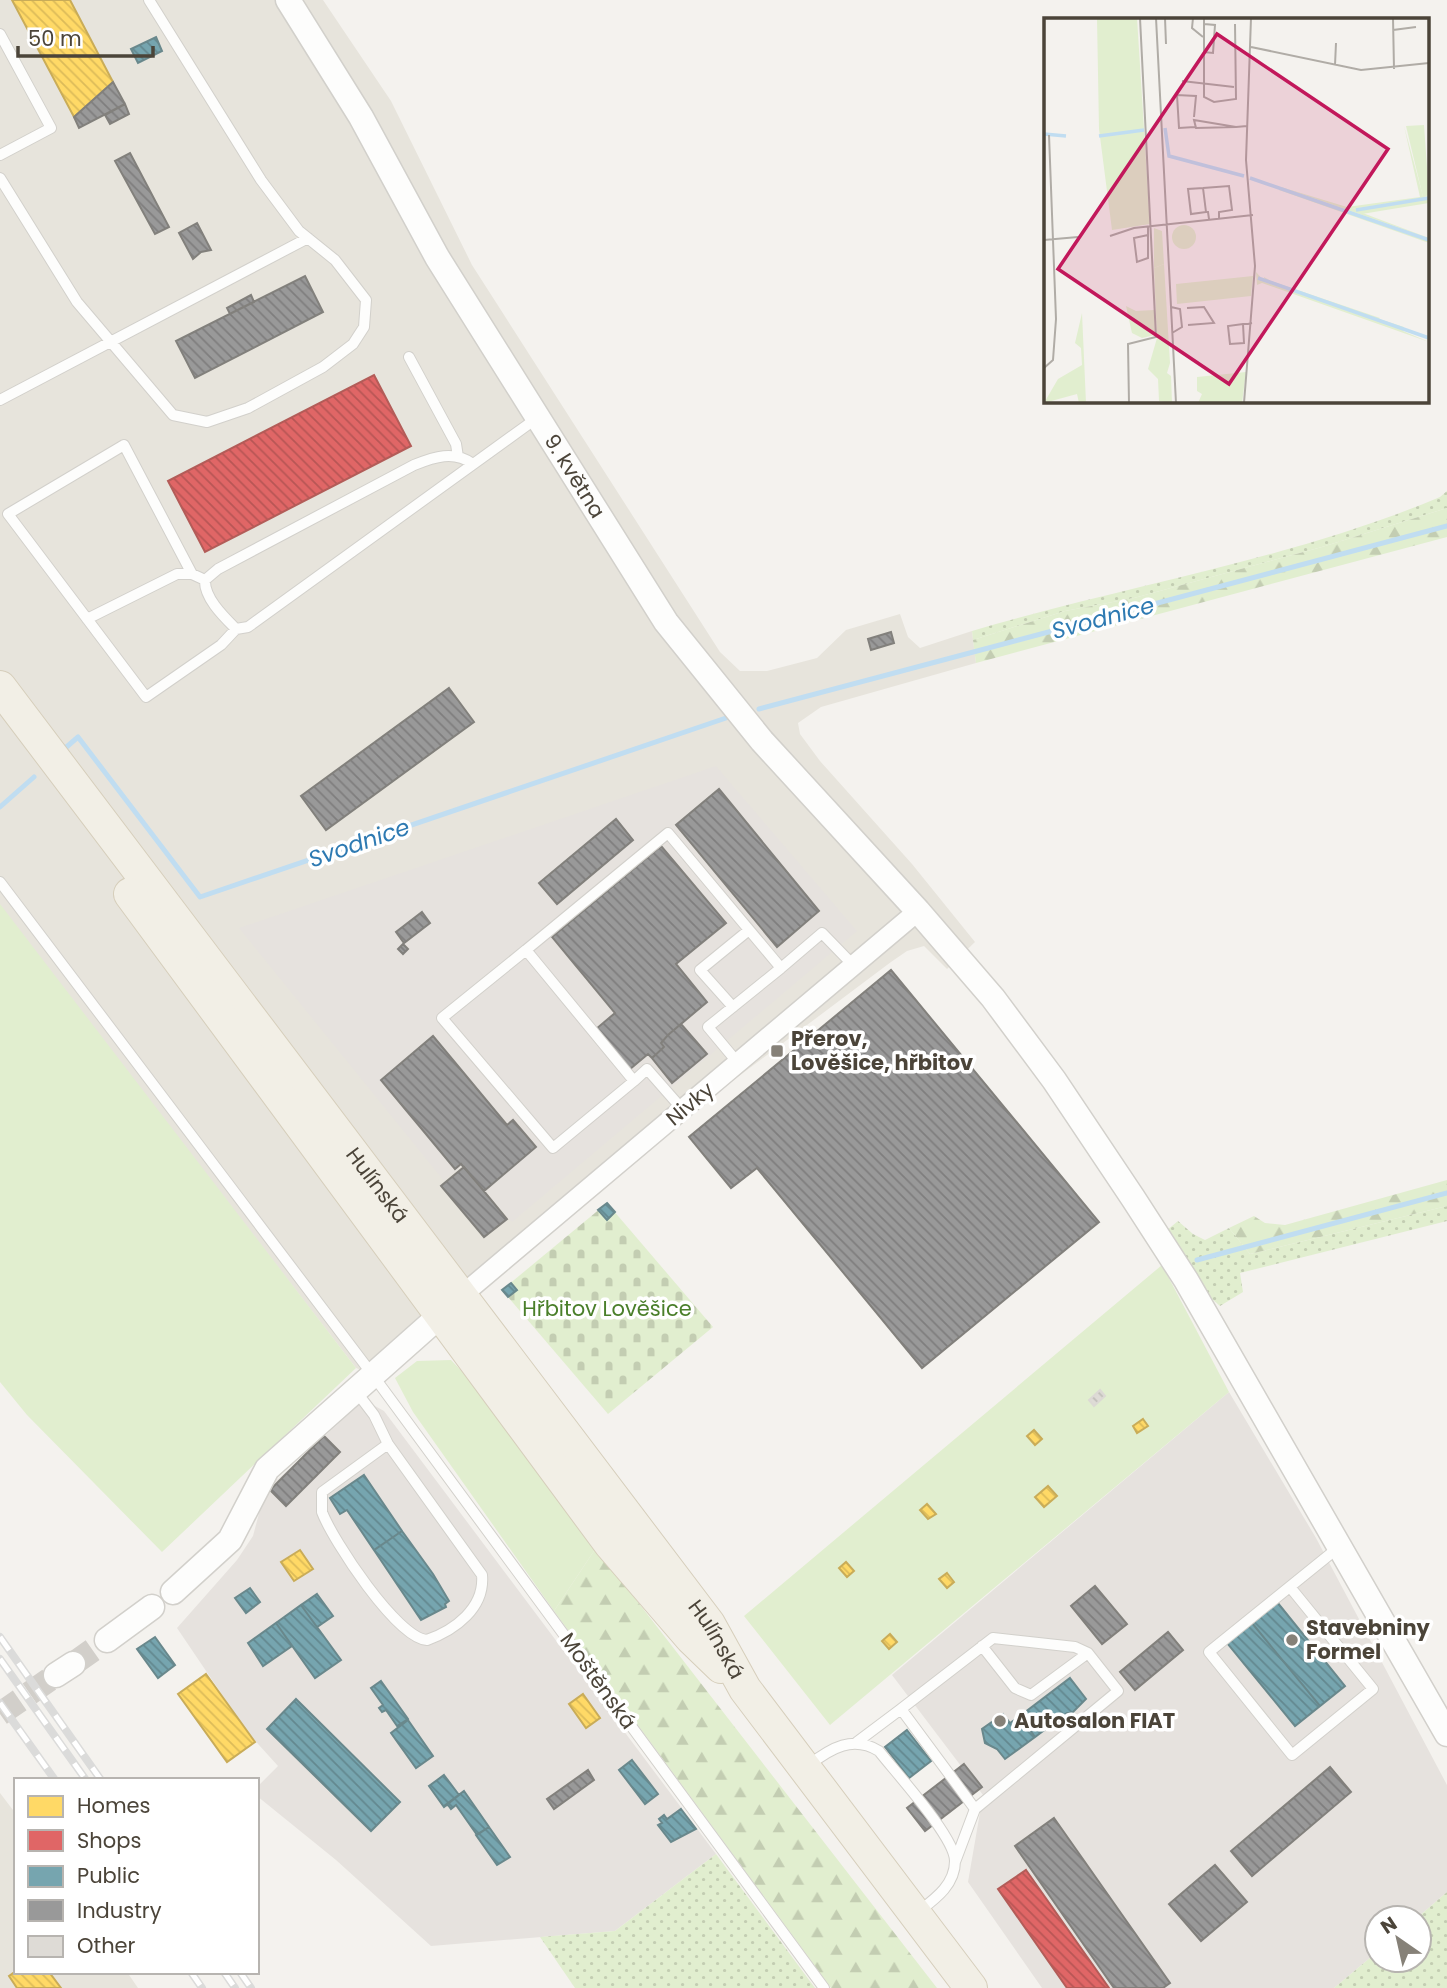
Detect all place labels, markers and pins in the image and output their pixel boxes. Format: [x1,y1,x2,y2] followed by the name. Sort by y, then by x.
[791,1024,973,1077] place label: Přerov, Lověšice, hřbitov
[769,1043,785,1059] marker: Přerov, Lověšice, hřbitov
[1306,1613,1431,1666] place label: Stavebniny Formel
[1284,1632,1300,1648] marker: Stavebniny Formel
[1014,1706,1175,1735] place label: Autosalon FIAT
[992,1713,1008,1729] marker: Autosalon FIAT

